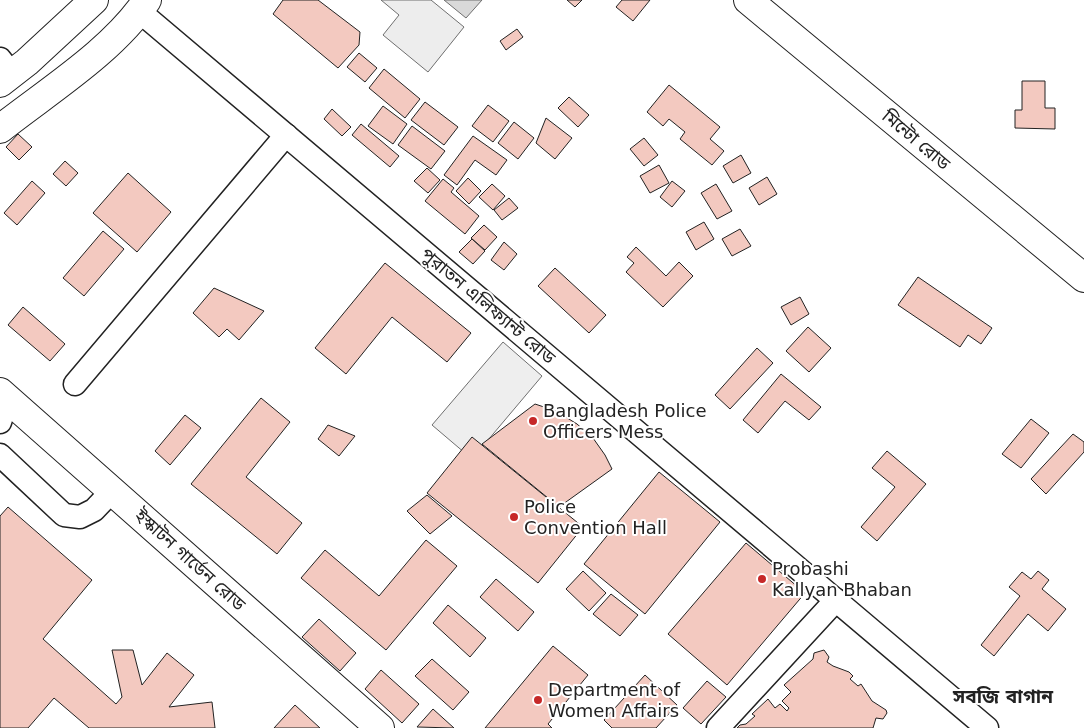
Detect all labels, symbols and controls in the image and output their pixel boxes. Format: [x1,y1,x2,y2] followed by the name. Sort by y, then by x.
[877,105,955,174] street label: মিন্টো রোড
[416,243,560,369] street label: পুরাতন এলিফ্যান্ট রোড
[543,400,706,442] place label: Bangladesh Police Officers Mess
[527,415,539,427] marker: Bangladesh Police Officers Mess
[524,496,667,538] place label: Police Convention Hall
[130,504,250,615] street label: ইস্কাটন গার্ডেন রোড
[508,511,520,523] marker: Police Convention Hall
[772,558,912,600] place label: Probashi Kallyan Bhaban
[756,573,768,585] marker: Probashi Kallyan Bhaban
[548,679,681,721] place label: Department of Women Affairs
[952,685,1054,707] district label: সবজি বাগান
[532,694,544,706] marker: Department of Women Affairs

